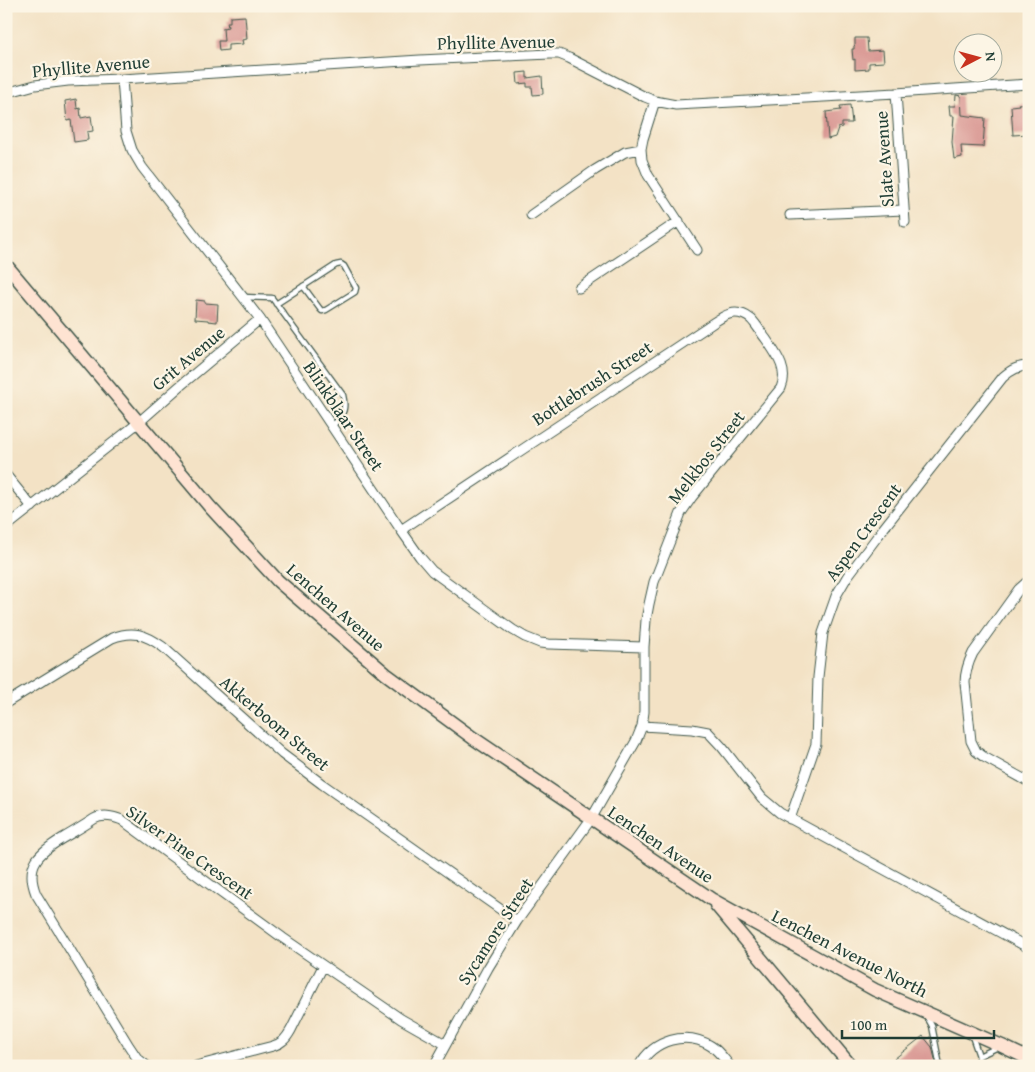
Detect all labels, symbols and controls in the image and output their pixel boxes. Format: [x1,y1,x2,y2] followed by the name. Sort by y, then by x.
[437,27,555,57] street label: Phyllite Avenue
[952,32,1002,82] north arrow
[31,47,151,85] street label: Phyllite Avenue
[980,51,1001,63] text: N
[867,110,901,208] street label: Slate Avenue
[145,319,231,397] street label: Grit Avenue
[526,334,658,432] street label: Bottlebrush Street
[297,355,391,477] street label: Blinkblaar Street
[661,404,752,510] street label: Melkbos Street
[818,477,908,587] street label: Aspen Crescent
[281,556,391,658] street label: Lenchen Avenue
[214,669,336,778] street label: Akkerboom Street
[121,798,260,906] street label: Silver Pine Crescent
[602,798,720,890] street label: Lenchen Avenue
[450,871,540,990] street label: Sycamore Street
[767,902,933,1004] street label: Lenchen Avenue North
[842,1007,995,1039] scale bar
[850,1014,888,1035] text: 100 m

